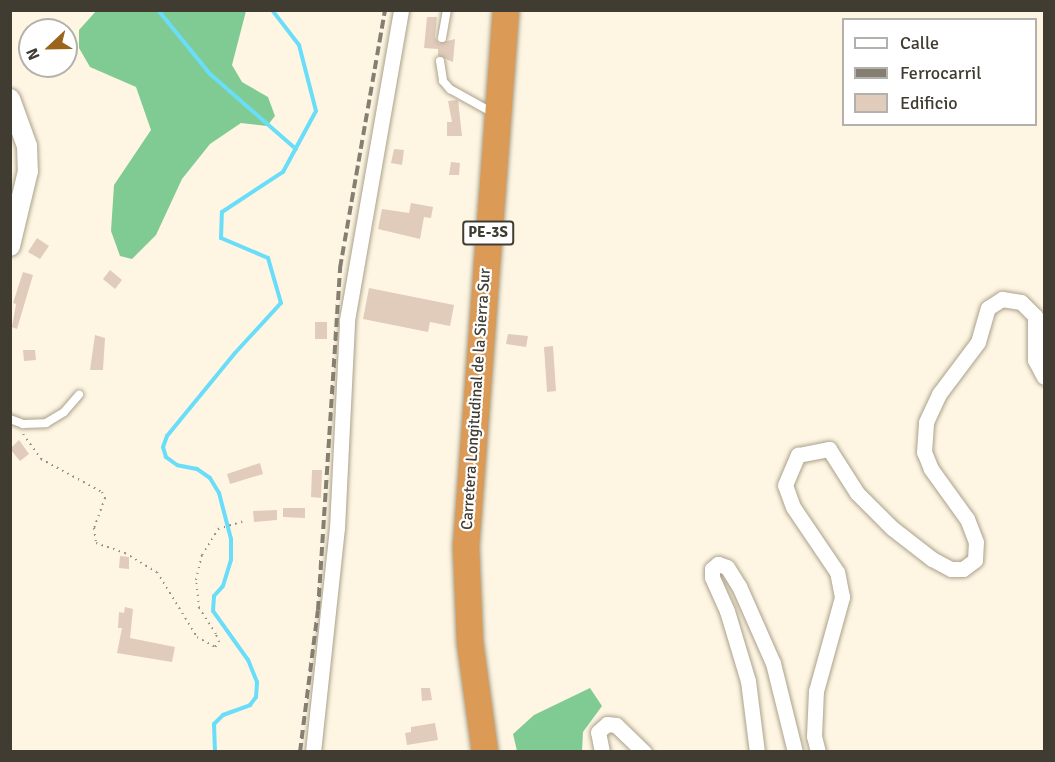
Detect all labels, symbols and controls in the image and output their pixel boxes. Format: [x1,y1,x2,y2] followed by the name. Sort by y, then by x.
[18,18,78,78] north arrow
[842,18,1037,126] legend
[900,32,939,54] text: Calle
[22,45,45,63] text: N
[900,62,981,84] text: Ferrocarril
[900,92,958,114] text: Edificio
[461,221,515,245] road number: PE-3S
[457,268,495,530] street label: Carretera Longitudinal de la Sierra Sur

